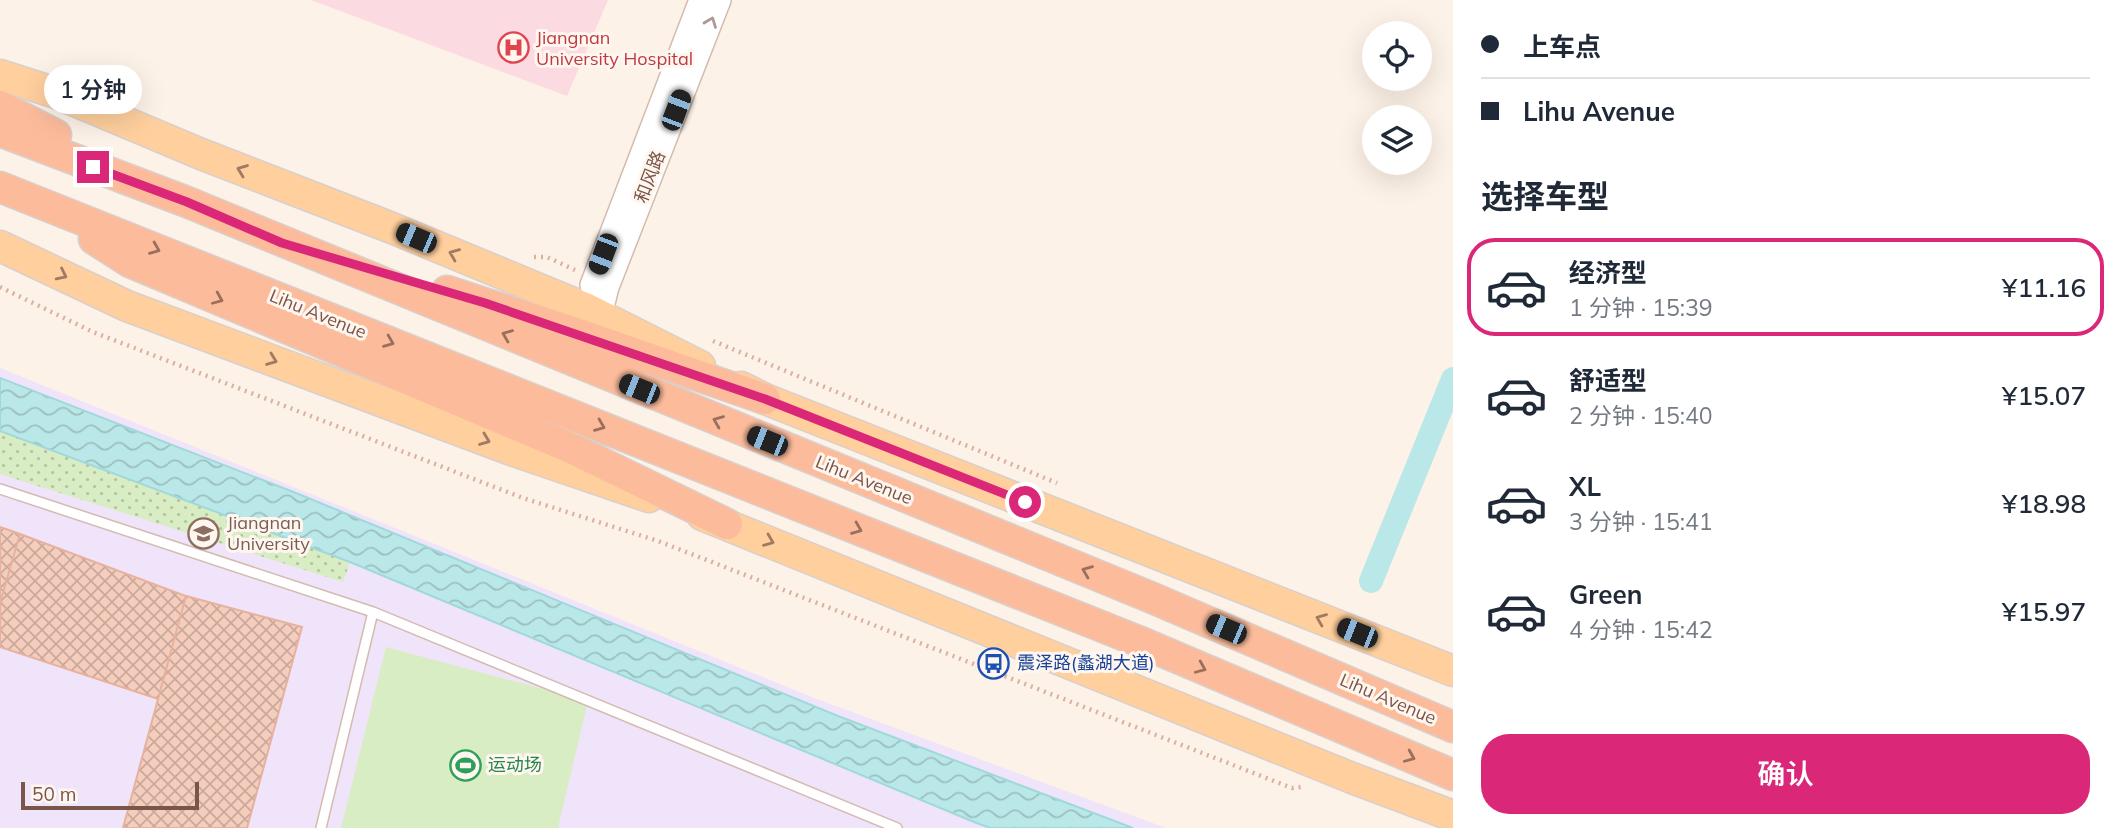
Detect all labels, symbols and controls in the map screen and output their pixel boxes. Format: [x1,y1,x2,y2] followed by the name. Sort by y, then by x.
[702,17,716,29] one-way arrow
[1362,21,1432,175] map controls
[1362,21,1432,91] button: locate
[536,26,693,70] place label: Jiangnan University Hospital
[1523,30,1601,63] text: 上车点
[496,31,530,65] hospital icon: Jiangnan University Hospital
[44,66,142,114] callout: 1 分钟
[60,75,126,104] text: 1 分钟
[659,87,694,133] car
[1523,95,1675,128] text: Lihu Avenue
[1362,105,1432,175] button: layers
[629,147,670,206] street label: 和风路
[77,151,109,183] route end
[237,165,249,179] one-way arrow
[1481,176,1609,216] text: 选择车型
[393,220,440,256] car
[586,231,621,277] car
[148,240,160,254] one-way arrow
[449,248,461,262] one-way arrow
[1485,256,1548,319] icon: car
[1569,256,1647,289] text: 经济型
[55,266,67,280] one-way arrow
[2002,271,2086,304] text: ¥11.16
[266,284,370,343] street label: Lihu Avenue
[211,291,223,305] one-way arrow
[1569,293,1713,322] text: 1 分钟 · 15:39
[502,329,514,343] one-way arrow
[382,334,394,348] one-way arrow
[266,352,278,366] one-way arrow
[1485,364,1548,427] icon: car
[1569,364,1647,397] text: 舒适型
[616,371,663,407] car
[2002,379,2086,412] text: ¥15.07
[1569,401,1713,430] text: 2 分钟 · 15:40
[712,415,724,429] one-way arrow
[593,418,605,432] one-way arrow
[744,423,791,459] car
[479,432,491,446] one-way arrow
[812,450,916,509] street label: Lihu Avenue
[1569,470,1601,503] text: XL
[1485,472,1548,535] icon: car
[1009,486,1041,518] route start
[2002,487,2086,520] text: ¥18.98
[1569,507,1713,536] text: 3 分钟 · 15:41
[227,511,310,555] place label: Jiangnan University
[187,516,221,550] school or university icon: Jiangnan University
[849,521,862,535] one-way arrow
[762,532,774,546] one-way arrow
[1082,566,1094,580] one-way arrow
[1569,578,1642,611] text: Green
[1485,580,1548,643] icon: car
[2002,595,2086,628] text: ¥15.97
[1203,611,1250,647] car
[1316,613,1328,627] one-way arrow
[1334,615,1381,651] car
[1569,615,1713,644] text: 4 分钟 · 15:42
[977,646,1011,680] bus stop icon: 震泽路(蠡湖大道)
[1017,651,1154,674] place label: 震泽路(蠡湖大道)
[1194,660,1206,674] one-way arrow
[1337,668,1440,729] street label: Lihu Avenue
[1481,734,2090,814] button: 确认
[448,748,482,782] sports icon: 运动场
[1404,748,1416,762] one-way arrow
[488,753,542,776] place label: 运动场
[21,779,200,811] scale bar
[32,782,76,806] text: 50 m

